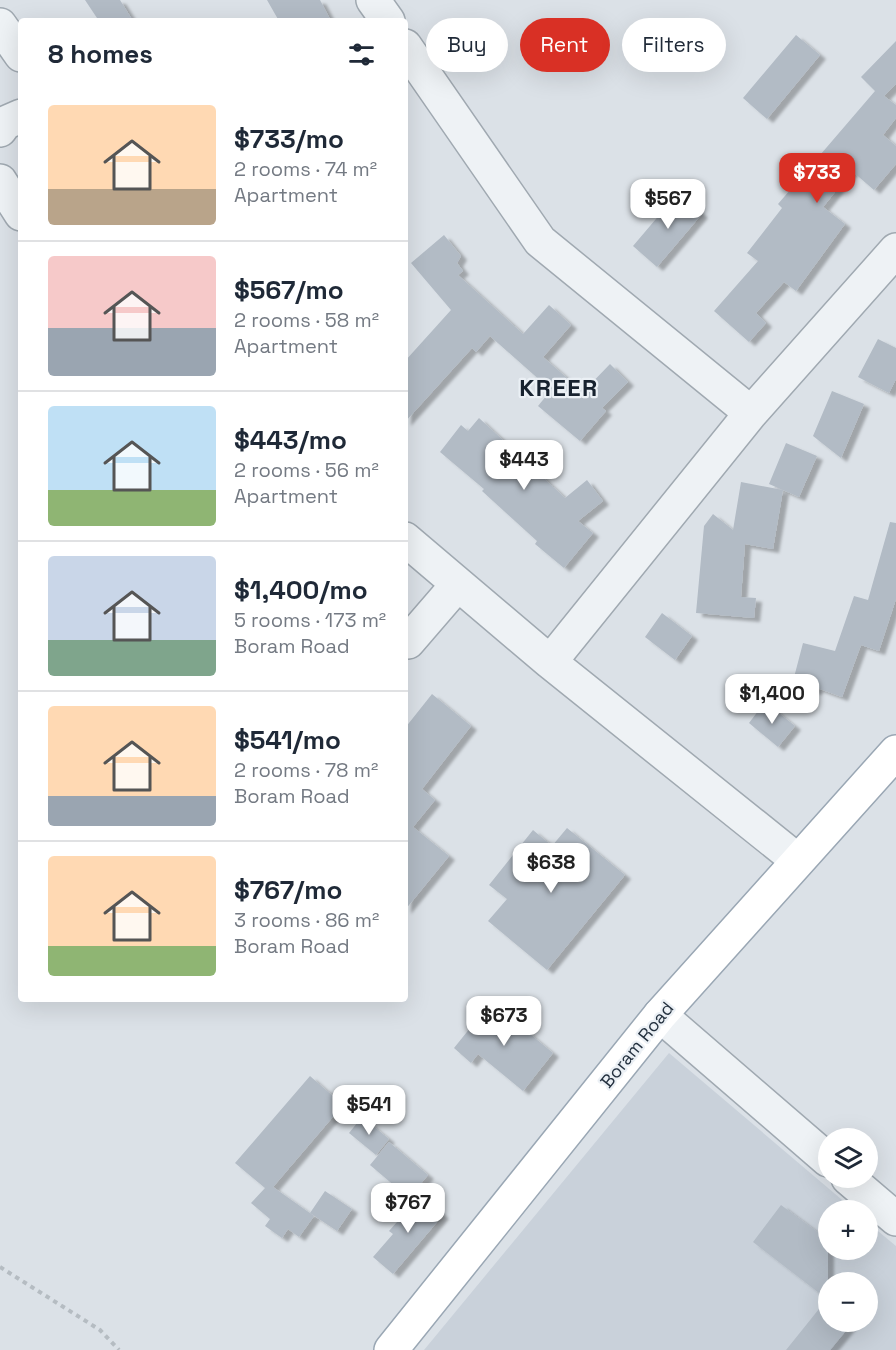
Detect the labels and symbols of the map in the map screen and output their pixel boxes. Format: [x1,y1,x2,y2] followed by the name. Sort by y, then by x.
[781,153,853,204] pin: $733
[632,179,704,230] pin: $567
[519,372,599,403] district label: KREER
[488,440,560,491] pin: $443
[723,674,821,725] pin: $1,400
[515,843,587,894] pin: $638
[468,996,540,1047] pin: $673
[595,997,678,1092] street label: Boram Road
[333,1085,405,1136] pin: $541
[372,1183,444,1234] pin: $767

